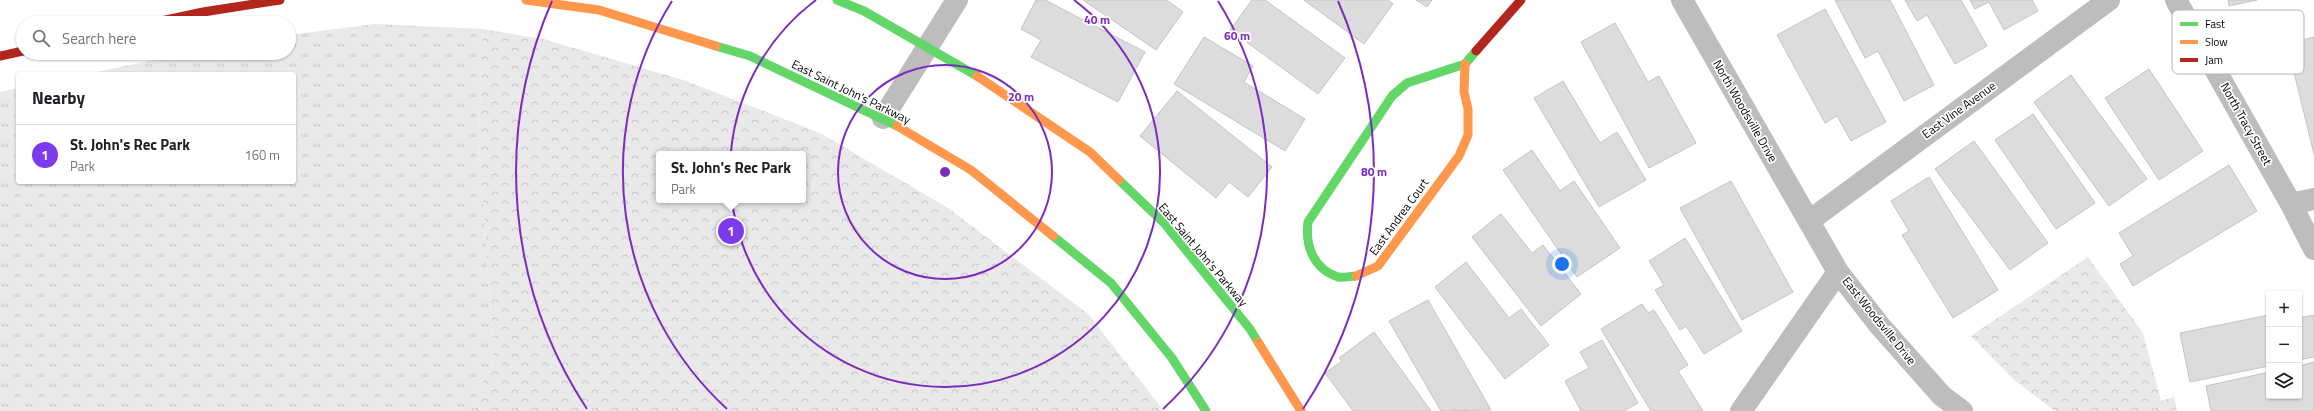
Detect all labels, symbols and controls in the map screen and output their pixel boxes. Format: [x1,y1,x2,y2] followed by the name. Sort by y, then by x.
[1084,10,1110,29] text: 40 m
[2172,10,2304,74] legend
[16,16,296,60] search box
[2205,16,2225,32] text: Fast
[1224,26,1250,45] text: 60 m
[30,27,52,49] icon: search
[62,27,136,50] text: Search here
[2205,34,2228,50] text: Slow
[2205,52,2223,68] text: Jam
[788,54,914,129] street label: East Saint John's Parkway
[1708,56,1783,166] street label: North Woodsville Drive
[1918,76,2000,143] street label: East Vine Avenue
[2216,79,2277,169] street label: North Tracy Street
[32,85,85,111] text: Nearby
[1008,87,1034,106] text: 20 m
[70,133,190,156] text: St. John's Rec Park
[41,145,49,165] text: 1
[244,145,280,165] text: 160 m
[656,151,806,203] popup
[70,156,95,176] text: Park
[671,156,791,179] text: St. John's Rec Park
[1361,162,1387,181] text: 80 m
[938,165,952,179] centre of rings
[1364,174,1434,259] street label: East Andrea Court
[671,179,696,199] text: Park
[1154,199,1253,311] street label: East Saint John's Parkway
[718,216,744,246] pin: 1
[1552,254,1572,274] your location
[1838,272,1921,369] street label: East Woodsville Drive
[2266,291,2302,399] map controls
[2266,291,2302,327] button: +
[2266,327,2302,363] button: −
[2266,363,2302,399] button: layers

